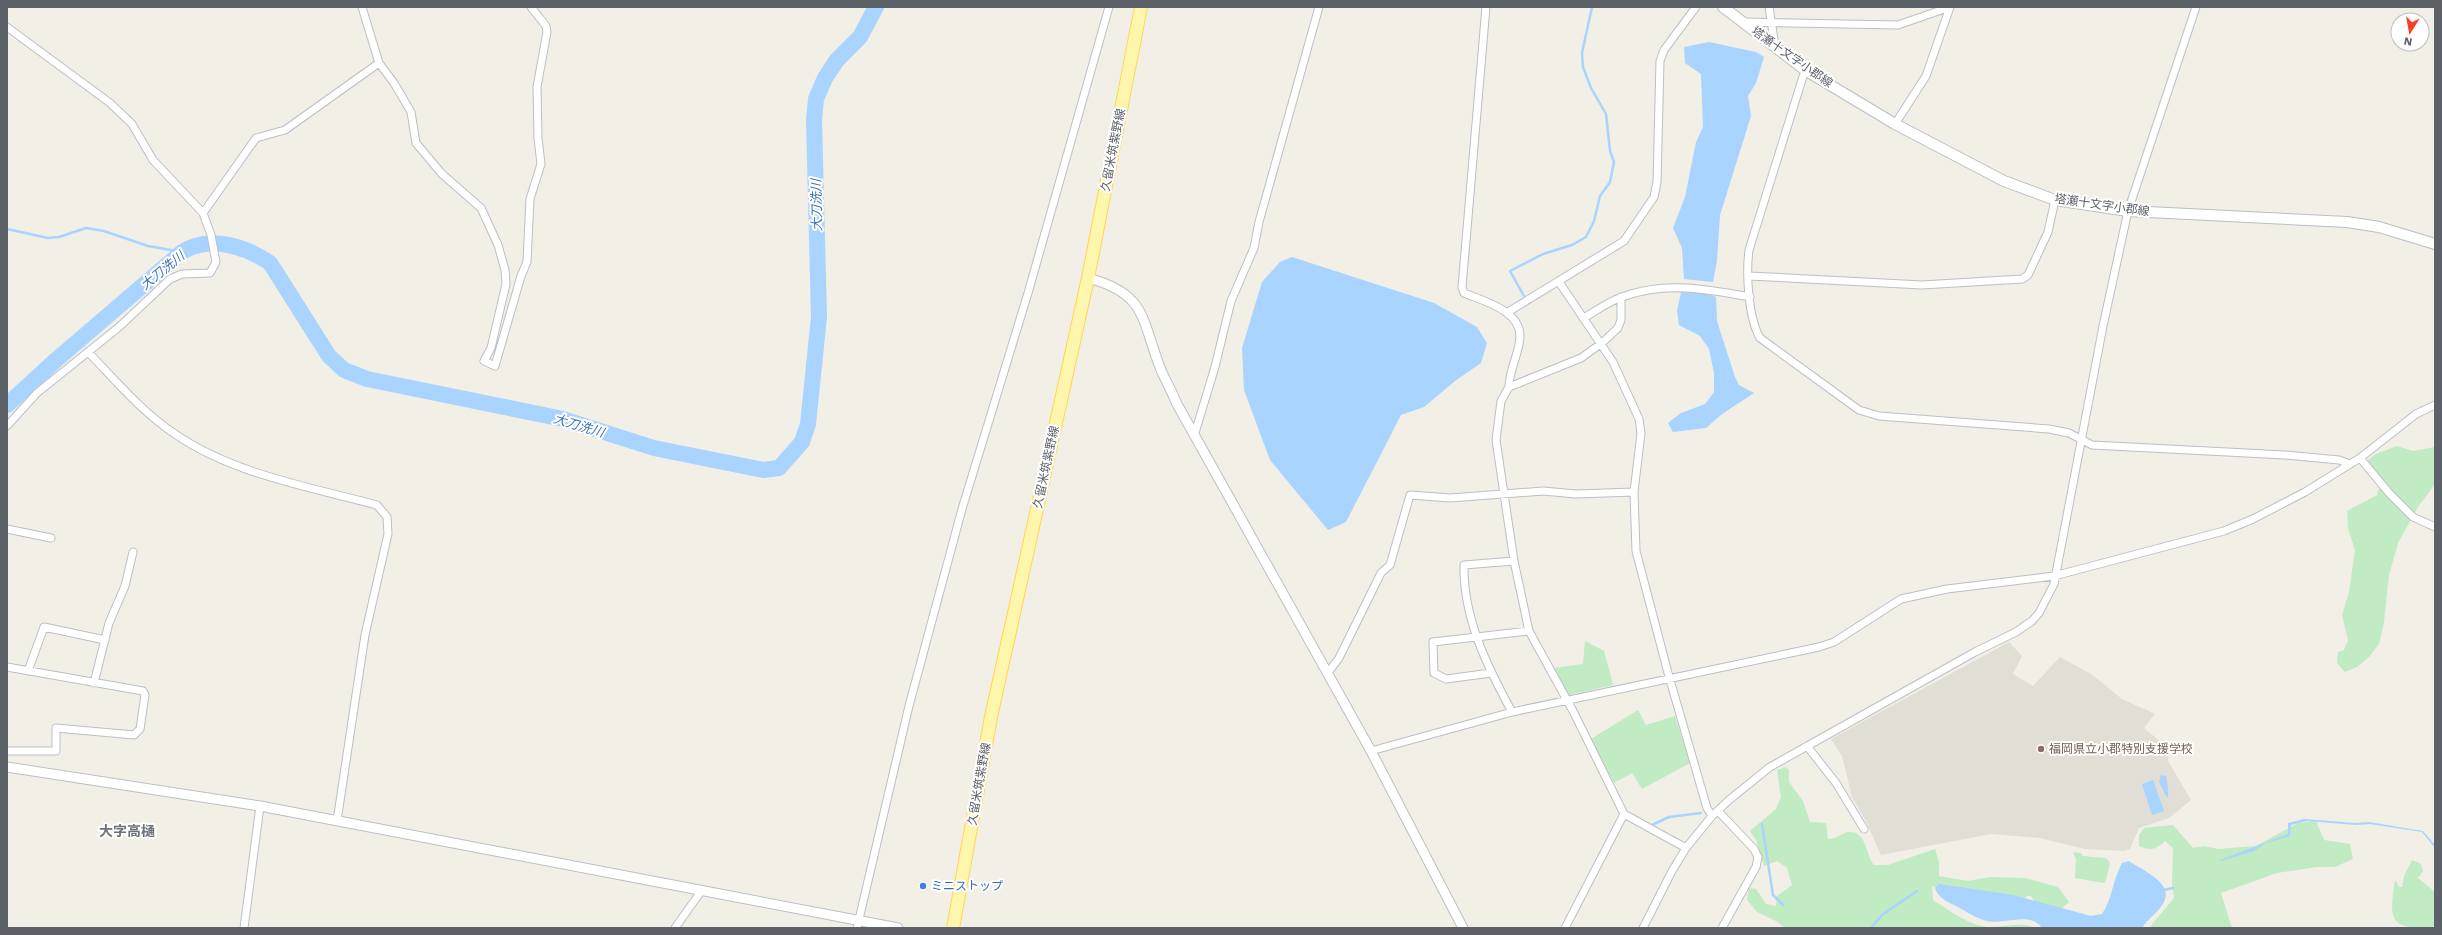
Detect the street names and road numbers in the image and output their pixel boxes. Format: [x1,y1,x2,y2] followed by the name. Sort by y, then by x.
[1749,24,1835,90] street label: 塔瀬十文字小郡線
[1098,107,1128,193] street label: 久留米筑紫野線
[2053,191,2151,219] street label: 塔瀬十文字小郡線
[1030,424,1062,510] street label: 久留米筑紫野線
[965,741,993,827] street label: 久留米筑紫野線

